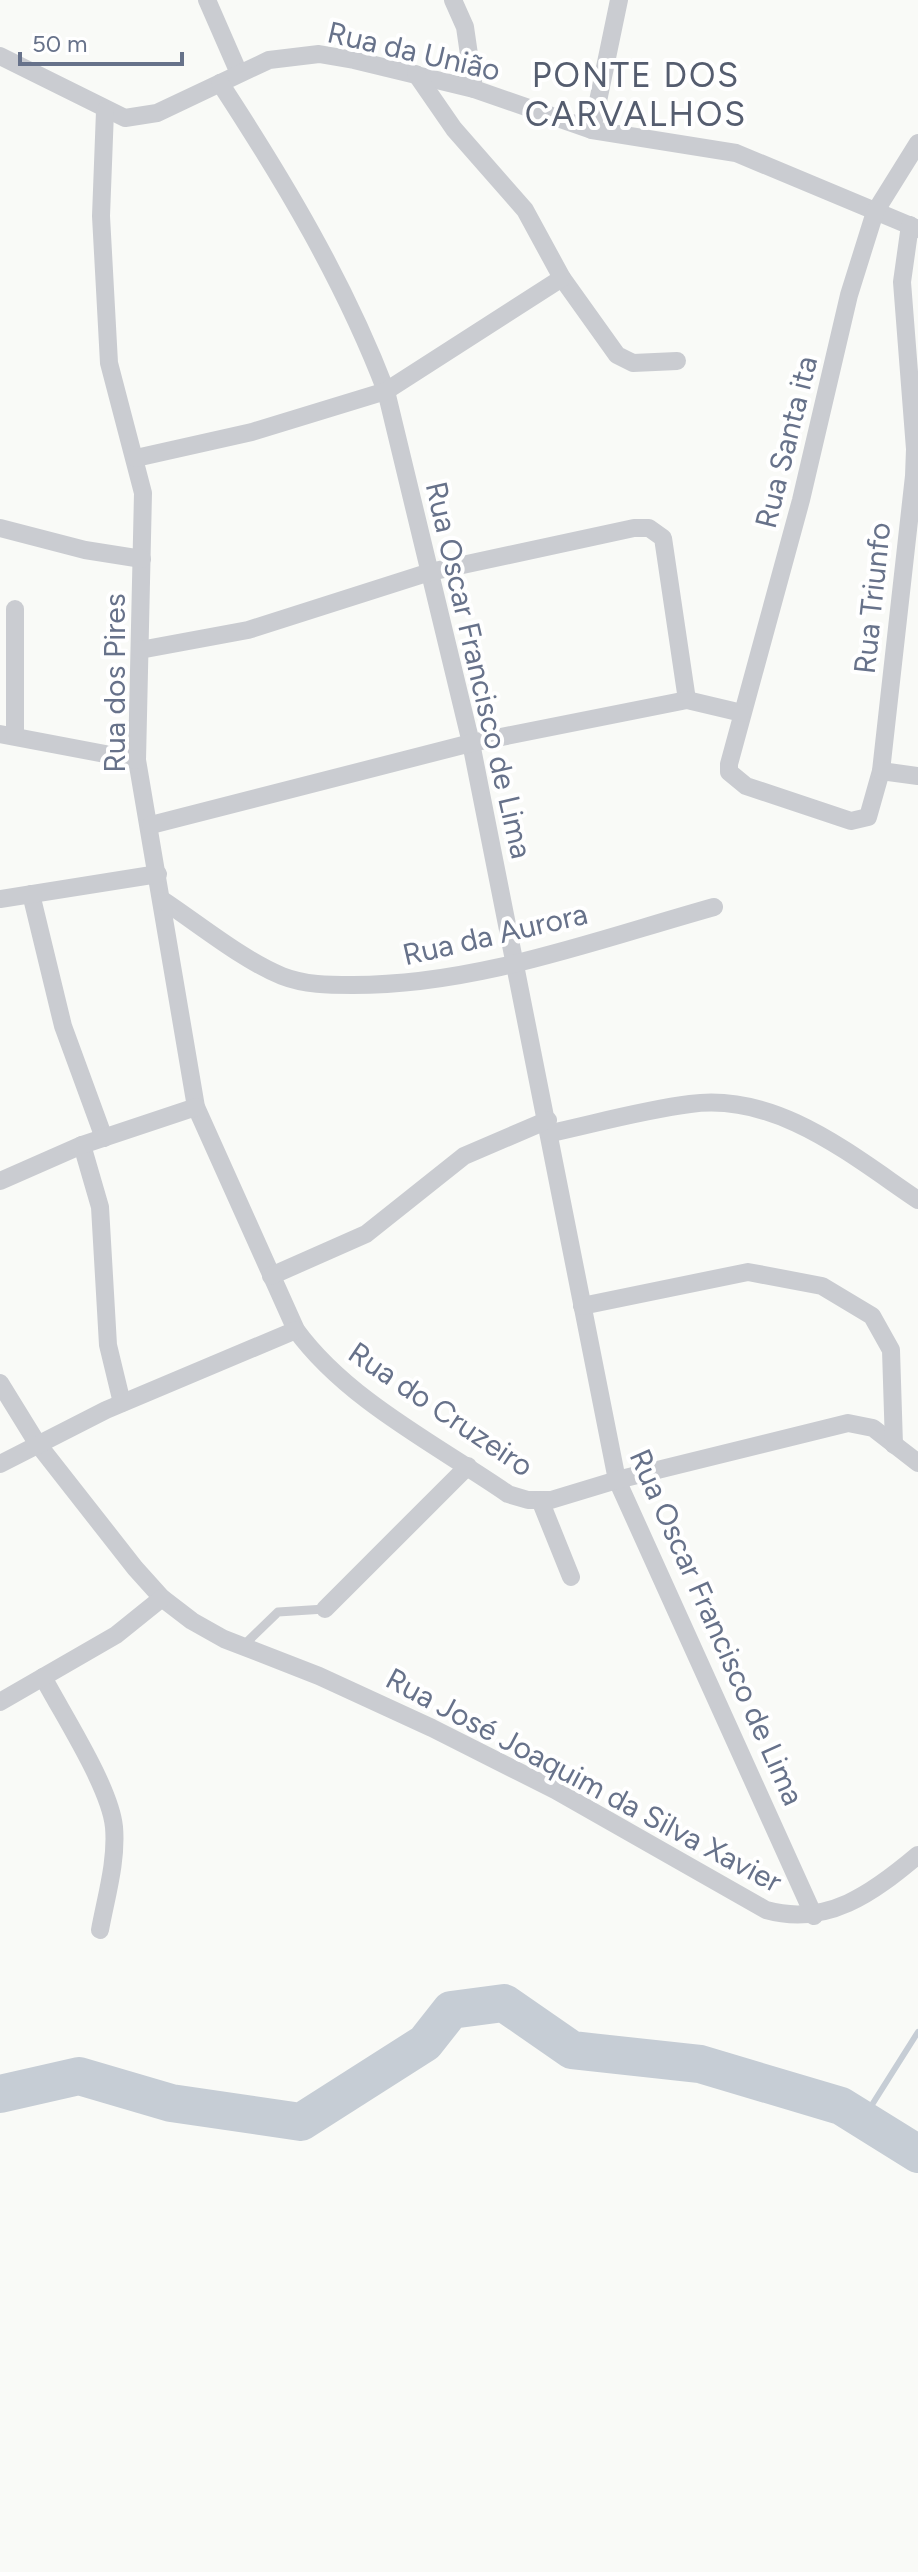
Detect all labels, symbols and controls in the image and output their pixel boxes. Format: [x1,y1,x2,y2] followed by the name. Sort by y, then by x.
[324,13,504,89] street label: Rua da União
[20,16,182,66] scale bar
[32,29,88,58] text: 50 m
[525,55,747,135] district label: PONTE DOS CARVALHOS
[747,352,825,532] street label: Rua Santa ita
[418,478,540,862] street label: Rua Oscar Francisco de Lima
[846,520,898,676] street label: Rua Triunfo
[96,593,133,773] street label: Rua dos Pires
[399,895,591,973] street label: Rua da Aurora
[342,1334,540,1484] street label: Rua do Cruzeiro
[622,1443,812,1811] street label: Rua Oscar Francisco de Lima
[380,1660,788,1900] street label: Rua José Joaquim da Silva Xavier

